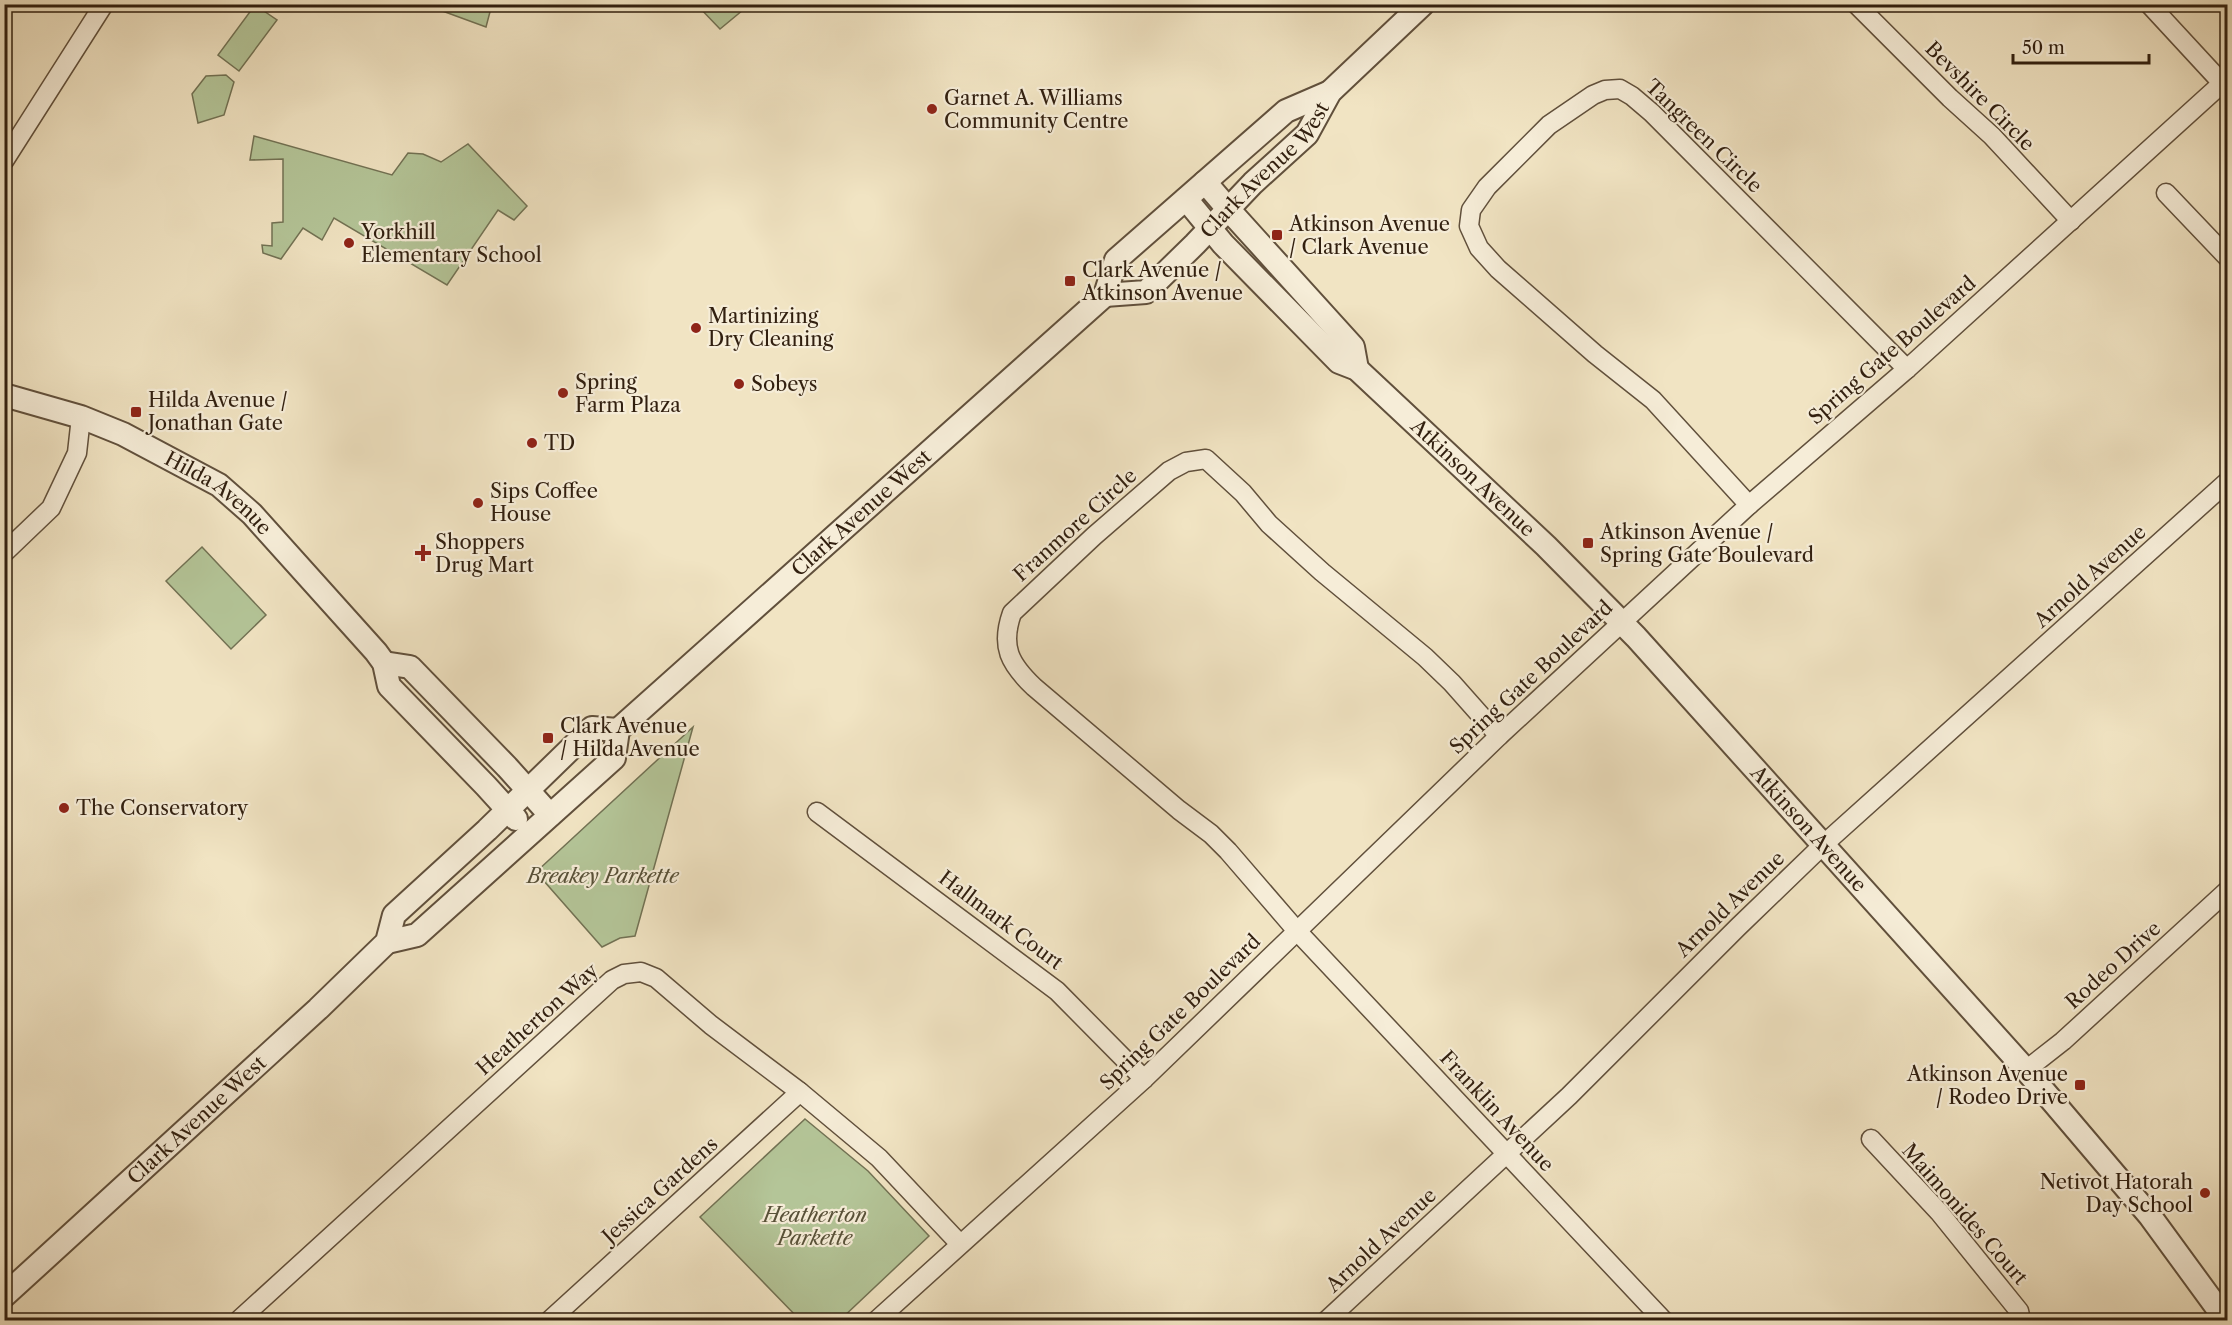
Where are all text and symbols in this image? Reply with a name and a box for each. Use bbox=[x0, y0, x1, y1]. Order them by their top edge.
scale bar bbox=[2013, 27, 2150, 65]
street label: Bevshire Circle bbox=[1920, 36, 2040, 156]
text: 50 m bbox=[2022, 37, 2065, 59]
street label: Tangreen Circle bbox=[1641, 74, 1767, 198]
place label: Garnet A. Williams Community Centre bbox=[944, 86, 1128, 133]
street label: Clark Avenue West bbox=[1195, 98, 1334, 243]
marker: Garnet A. Williams Community Centre bbox=[925, 102, 939, 116]
place label: Atkinson Avenue / Clark Avenue bbox=[1288, 212, 1450, 259]
place label: Yorkhill Elementary School bbox=[360, 220, 542, 267]
marker: Atkinson Avenue / Clark Avenue bbox=[1270, 228, 1284, 242]
marker: Yorkhill Elementary School bbox=[342, 236, 356, 250]
place label: Clark Avenue / Atkinson Avenue bbox=[1081, 258, 1243, 305]
street label: Spring Gate Boulevard bbox=[1803, 271, 1981, 429]
marker: Clark Avenue / Atkinson Avenue bbox=[1063, 274, 1077, 288]
place label: Martinizing Dry Cleaning bbox=[708, 304, 834, 351]
marker: Martinizing Dry Cleaning bbox=[689, 321, 703, 335]
place label: Spring Farm Plaza bbox=[575, 370, 681, 417]
place label: Sobeys bbox=[751, 372, 818, 396]
marker: Sobeys bbox=[732, 377, 746, 391]
marker: Spring Farm Plaza bbox=[556, 386, 570, 400]
place label: Hilda Avenue / Jonathan Gate bbox=[145, 388, 288, 435]
marker: Hilda Avenue / Jonathan Gate bbox=[129, 405, 143, 419]
street label: Atkinson Avenue bbox=[1405, 413, 1540, 541]
place label: TD bbox=[544, 431, 575, 455]
marker: TD bbox=[525, 436, 539, 450]
street label: Clark Avenue West bbox=[787, 444, 936, 581]
street label: Hilda Avenue bbox=[161, 446, 277, 540]
street label: Franmore Circle bbox=[1009, 463, 1141, 587]
place label: Sips Coffee House bbox=[490, 479, 598, 526]
marker: Sips Coffee House bbox=[471, 496, 485, 510]
place label: Atkinson Avenue / Spring Gate Boulevard bbox=[1599, 520, 1814, 567]
street label: Arnold Avenue bbox=[2029, 520, 2151, 633]
place label: Shoppers Drug Mart bbox=[435, 530, 534, 577]
marker: Atkinson Avenue / Spring Gate Boulevard bbox=[1581, 536, 1595, 550]
marker: Shoppers Drug Mart bbox=[416, 546, 430, 560]
street label: Spring Gate Boulevard bbox=[1445, 595, 1617, 759]
place label: Clark Avenue / Hilda Avenue bbox=[560, 714, 700, 761]
marker: Clark Avenue / Hilda Avenue bbox=[541, 731, 555, 745]
street label: Atkinson Avenue bbox=[1745, 760, 1871, 897]
place label: The Conservatory bbox=[76, 796, 249, 820]
marker: The Conservatory bbox=[57, 801, 71, 815]
street label: Arnold Avenue bbox=[1670, 846, 1789, 963]
park label: Breakey Parkette bbox=[525, 864, 680, 888]
street label: Hallmark Court bbox=[934, 866, 1068, 974]
street label: Rodeo Drive bbox=[2061, 916, 2165, 1014]
street label: Spring Gate Boulevard bbox=[1095, 929, 1265, 1095]
street label: Heatherton Way bbox=[471, 958, 603, 1080]
street label: Franklin Avenue bbox=[1435, 1046, 1559, 1176]
street label: Clark Avenue West bbox=[123, 1051, 271, 1189]
place label: Atkinson Avenue / Rodeo Drive bbox=[1906, 1062, 2068, 1109]
marker: Atkinson Avenue / Rodeo Drive bbox=[2073, 1078, 2087, 1092]
street label: Jessica Gardens bbox=[595, 1132, 723, 1250]
street label: Maimonides Court bbox=[1897, 1139, 2033, 1289]
place label: Netivot Hatorah Day School bbox=[2040, 1170, 2193, 1217]
street label: Arnold Avenue bbox=[1320, 1183, 1441, 1298]
marker: Netivot Hatorah Day School bbox=[2198, 1186, 2212, 1200]
park label: Heatherton Parkette bbox=[761, 1203, 867, 1250]

